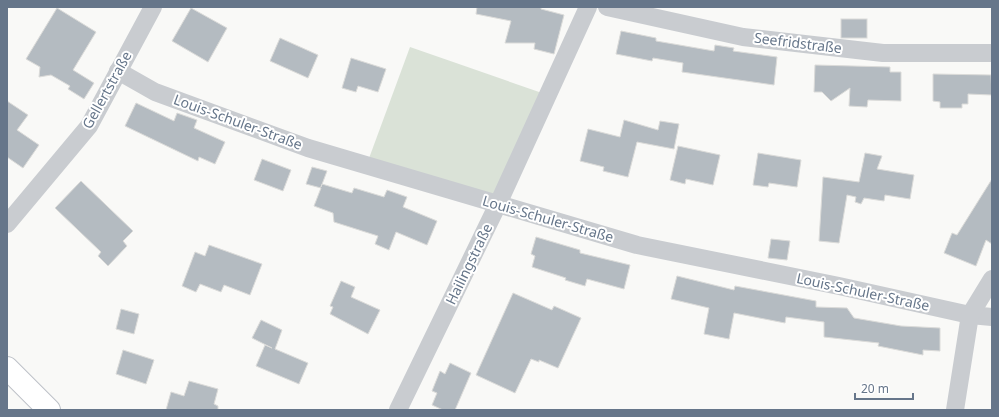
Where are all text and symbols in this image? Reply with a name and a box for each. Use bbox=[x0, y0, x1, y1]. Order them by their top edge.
street label: Seefridstraße bbox=[753, 28, 843, 57]
street label: Gellertstraße bbox=[77, 48, 136, 132]
street label: Louis-Schuler-Straße bbox=[171, 89, 305, 154]
street label: Louis-Schuler-Straße bbox=[480, 191, 616, 246]
street label: Hailingstraße bbox=[441, 220, 496, 308]
street label: Louis-Schuler-Straße bbox=[795, 268, 932, 315]
scale bar bbox=[855, 375, 913, 401]
text: 20 m bbox=[861, 380, 889, 397]

